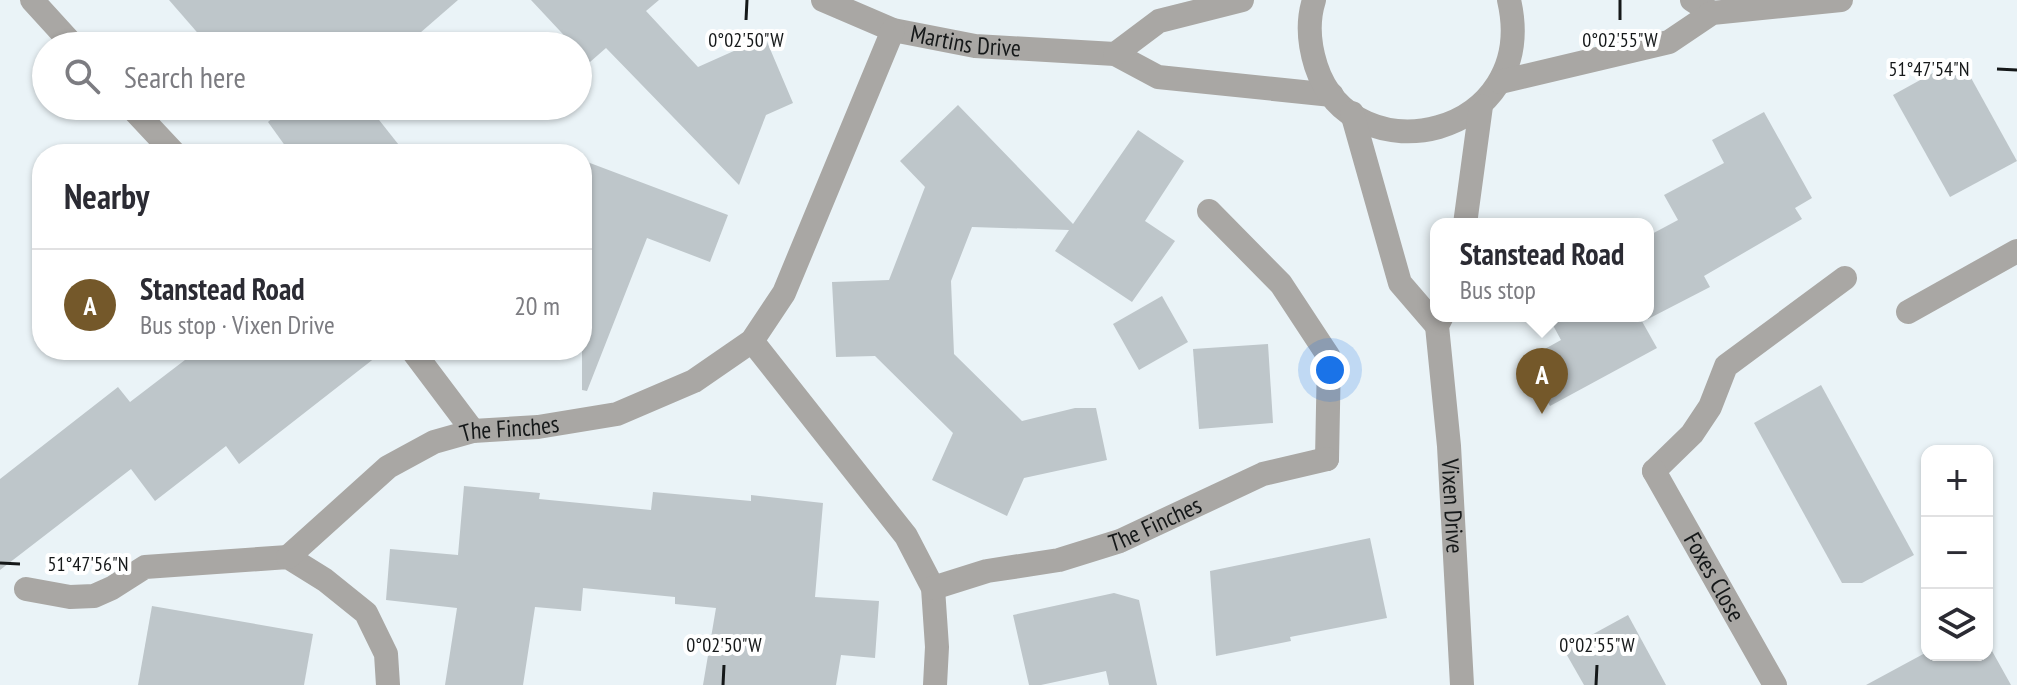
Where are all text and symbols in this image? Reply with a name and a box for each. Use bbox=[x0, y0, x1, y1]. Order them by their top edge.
street label: Martins Drive bbox=[908, 18, 1022, 64]
text: 0°02'50"W bbox=[708, 27, 784, 53]
text: 0°02'55"W bbox=[1582, 27, 1658, 53]
search box bbox=[32, 32, 592, 120]
icon: search bbox=[60, 54, 104, 98]
text: 51°47'54"N bbox=[1889, 56, 1969, 82]
text: Search here bbox=[124, 57, 246, 96]
text: Nearby bbox=[64, 174, 149, 218]
popup bbox=[1430, 218, 1654, 322]
text: Stanstead Road bbox=[1460, 234, 1624, 273]
text: Stanstead Road bbox=[140, 269, 305, 308]
text: Bus stop bbox=[1460, 273, 1536, 306]
text: A bbox=[83, 289, 97, 322]
text: 20 m bbox=[514, 289, 560, 322]
text: Bus stop · Vixen Drive bbox=[140, 308, 335, 341]
pin: A bbox=[1516, 348, 1568, 414]
your location bbox=[1310, 350, 1350, 390]
street label: The Finches bbox=[456, 408, 561, 449]
map controls bbox=[1921, 445, 1993, 661]
button: + bbox=[1921, 445, 1993, 517]
street label: Vixen Drive bbox=[1435, 457, 1471, 554]
street label: The Finches bbox=[1105, 489, 1206, 559]
button: − bbox=[1921, 517, 1993, 589]
street label: Foxes Close bbox=[1677, 527, 1752, 627]
text: 51°47'56"N bbox=[48, 551, 128, 577]
button: layers bbox=[1921, 589, 1993, 661]
text: 0°02'50"W bbox=[686, 632, 762, 658]
text: 0°02'55"W bbox=[1559, 632, 1635, 658]

